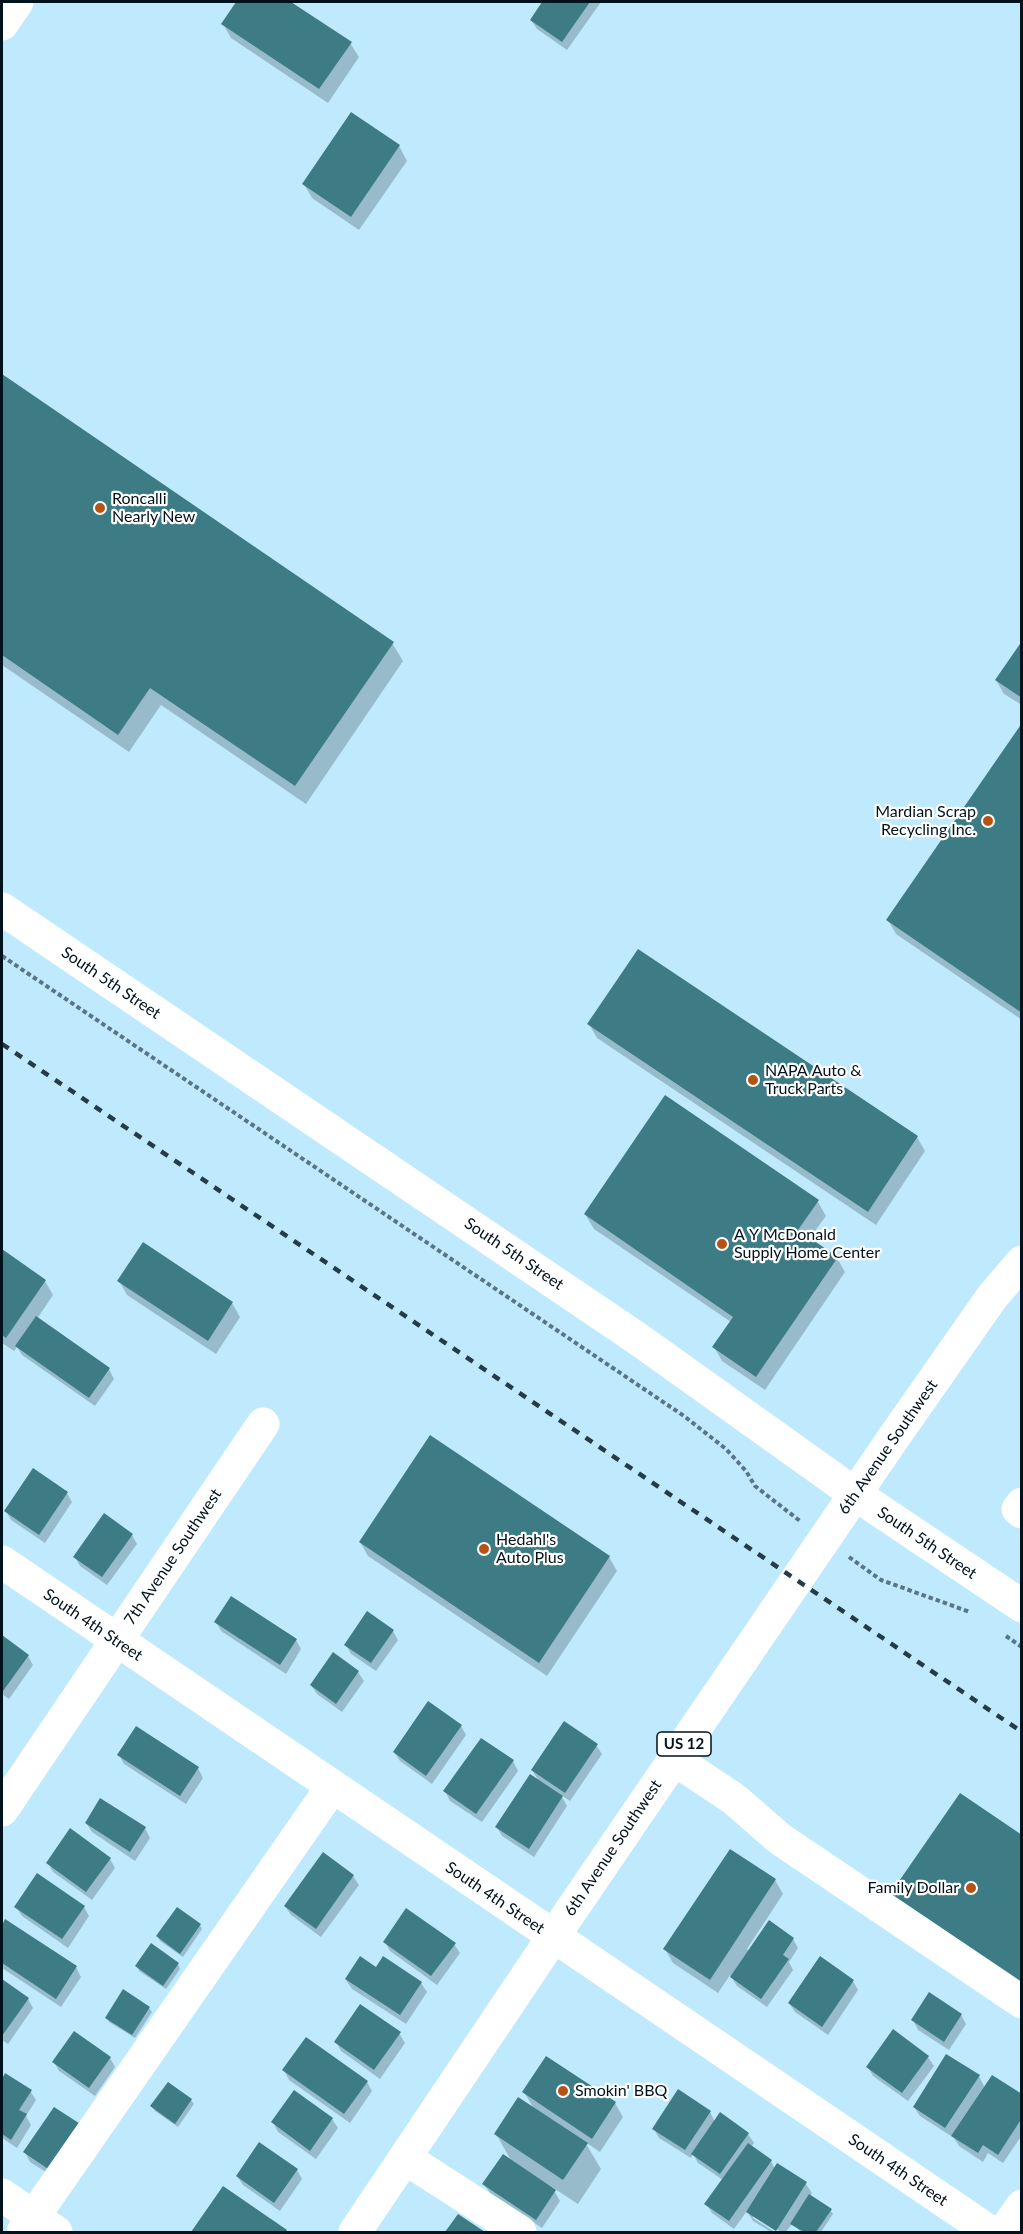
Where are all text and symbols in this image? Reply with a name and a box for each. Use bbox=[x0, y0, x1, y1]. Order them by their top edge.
place label: Roncalli Nearly New bbox=[112, 489, 195, 527]
marker: Roncalli Nearly New bbox=[93, 501, 107, 515]
place label: Mardian Scrap Recycling Inc. bbox=[875, 802, 976, 840]
marker: Mardian Scrap Recycling Inc. bbox=[981, 814, 995, 828]
street label: South 5th Street bbox=[58, 943, 164, 1023]
place label: NAPA Auto & Truck Parts bbox=[765, 1061, 862, 1099]
marker: NAPA Auto & Truck Parts bbox=[746, 1073, 760, 1087]
street label: South 5th Street bbox=[461, 1214, 567, 1294]
place label: A Y McDonald Supply Home Center bbox=[734, 1225, 880, 1263]
marker: A Y McDonald Supply Home Center bbox=[715, 1237, 729, 1251]
street label: 6th Avenue Southwest bbox=[834, 1376, 942, 1518]
street label: 7th Avenue Southwest bbox=[120, 1485, 226, 1629]
street label: South 5th Street bbox=[874, 1503, 980, 1583]
place label: Hedahl's Auto Plus bbox=[496, 1530, 564, 1568]
marker: Hedahl's Auto Plus bbox=[477, 1542, 491, 1556]
street label: South 4th Street bbox=[40, 1585, 146, 1665]
road number: US 12 bbox=[657, 1732, 711, 1756]
street label: 6th Avenue Southwest bbox=[560, 1776, 666, 1920]
street label: South 4th Street bbox=[442, 1858, 548, 1938]
place label: Family Dollar bbox=[868, 1878, 959, 1898]
marker: Family Dollar bbox=[964, 1881, 978, 1895]
place label: Smokin' BBQ bbox=[575, 2081, 667, 2101]
marker: Smokin' BBQ bbox=[556, 2084, 570, 2098]
street label: South 4th Street bbox=[845, 2130, 951, 2210]

